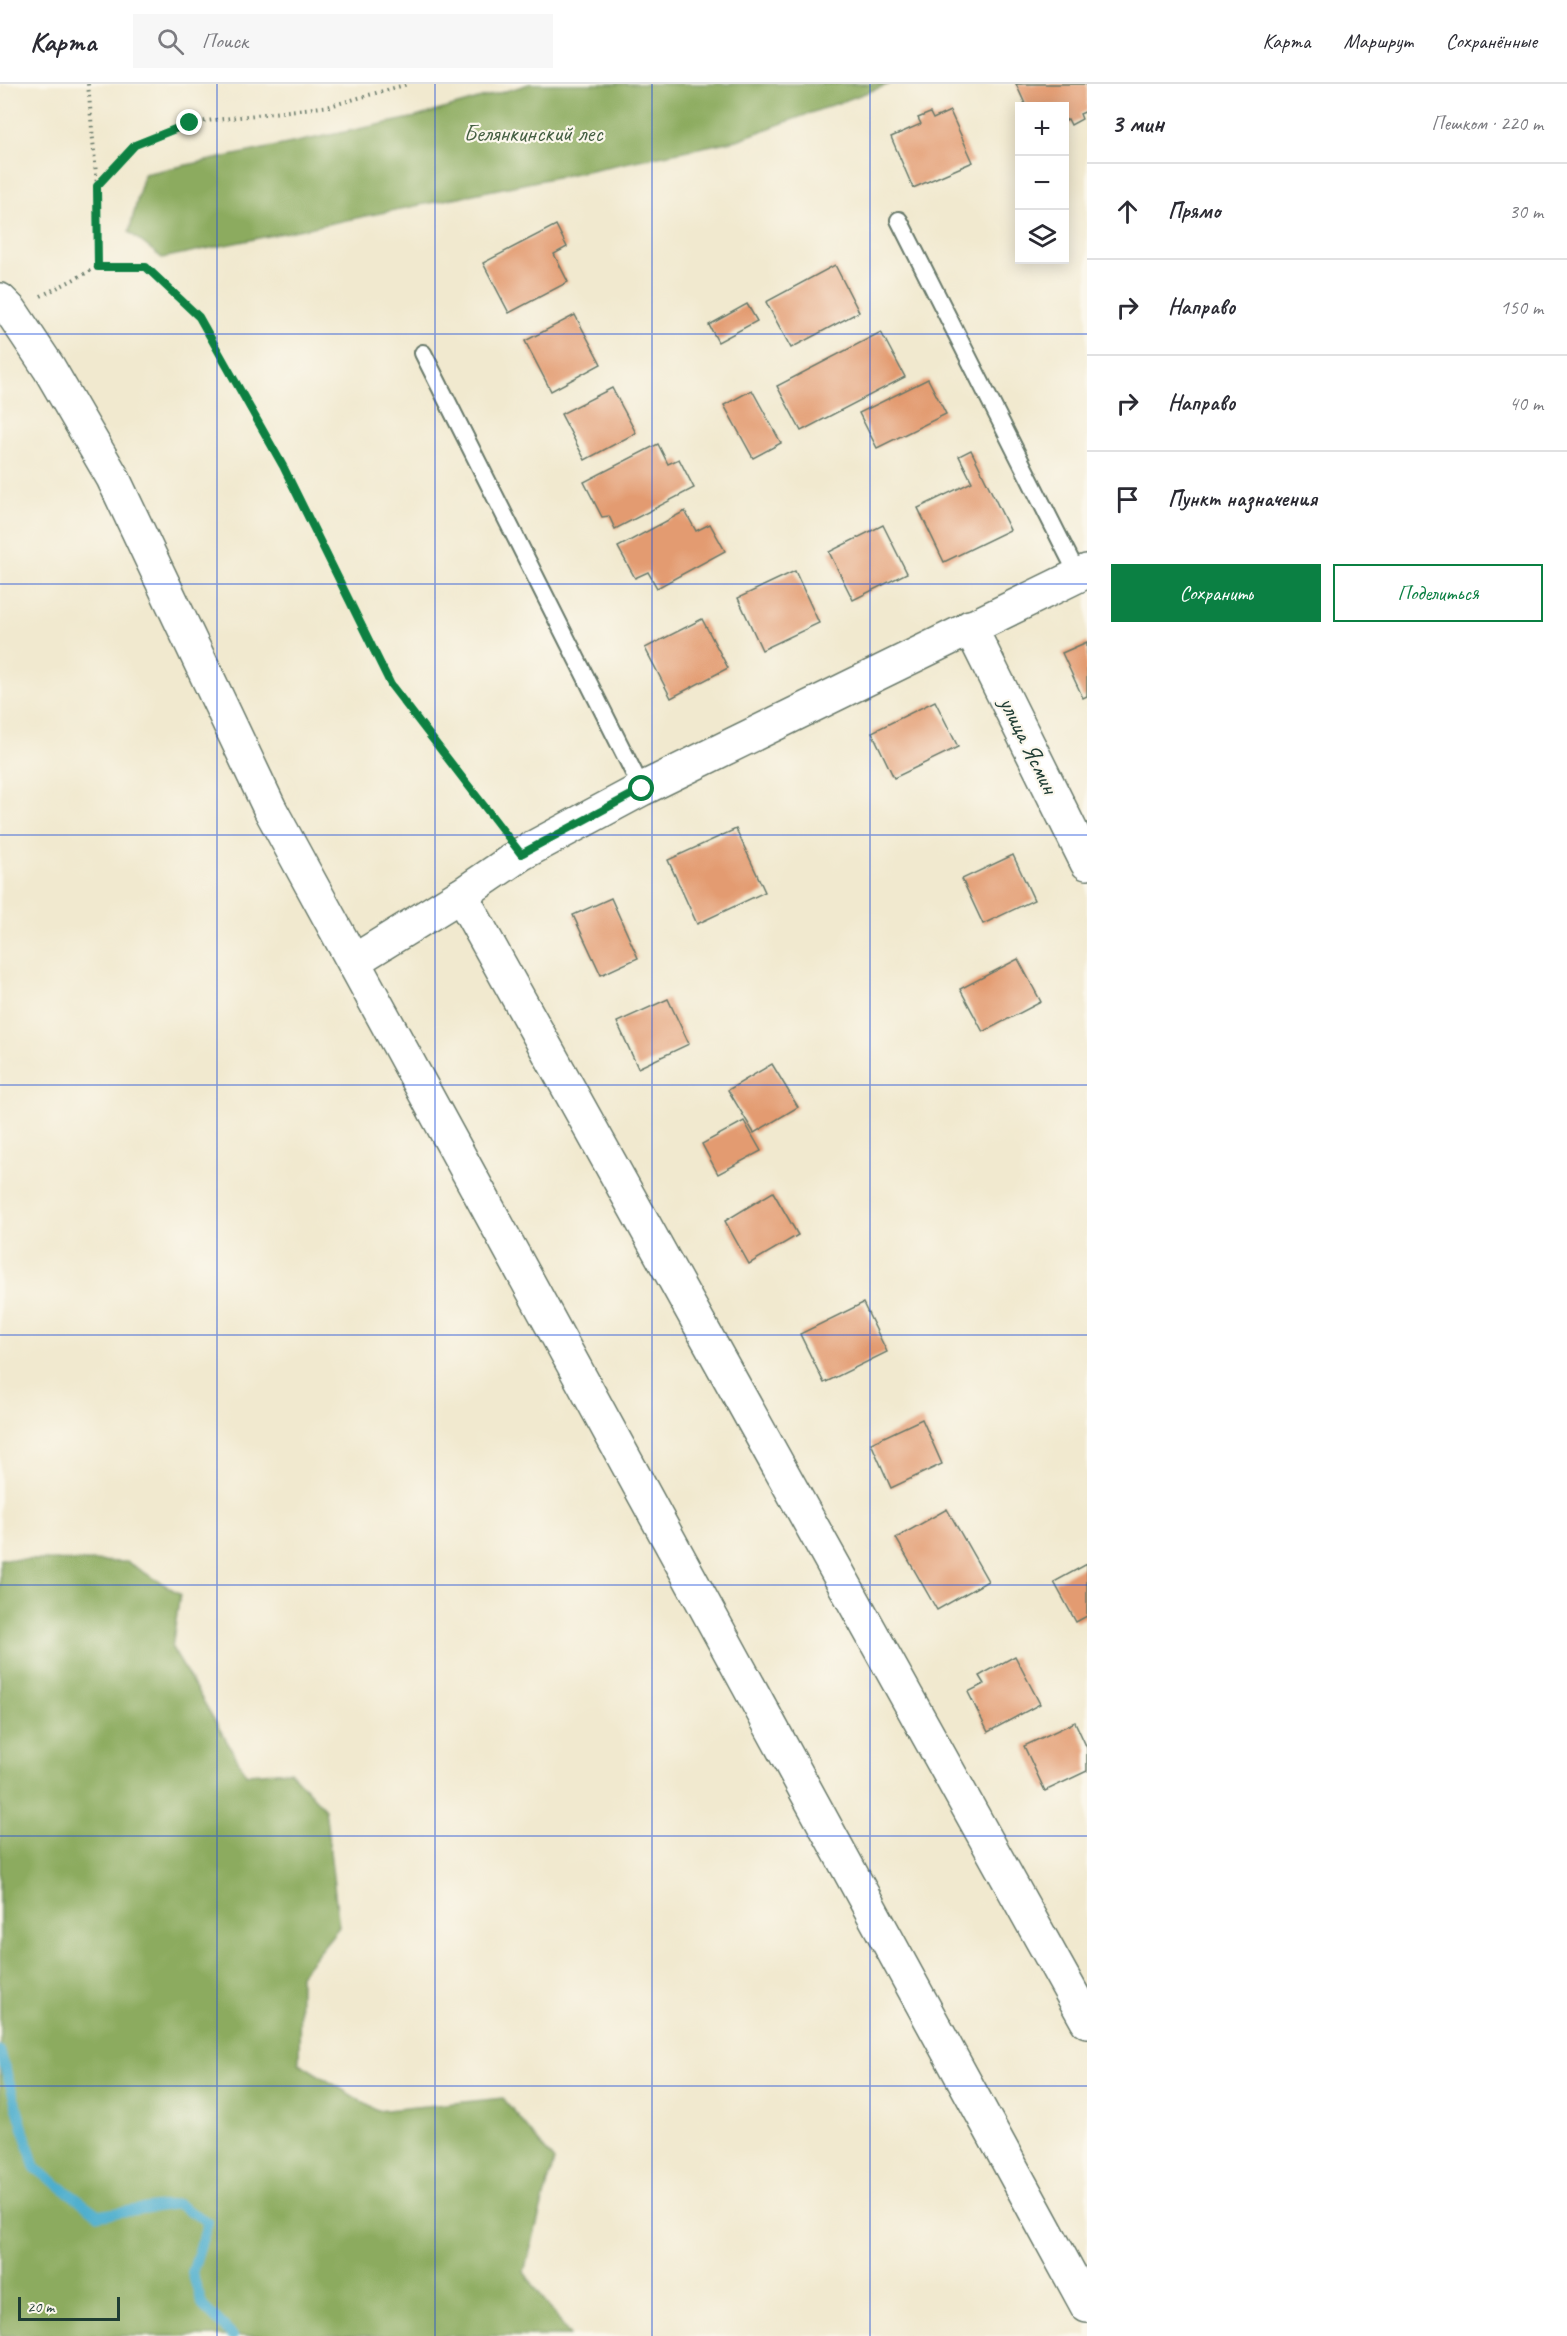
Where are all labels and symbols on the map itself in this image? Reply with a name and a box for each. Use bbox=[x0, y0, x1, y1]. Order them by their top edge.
route end bbox=[176, 109, 202, 135]
park label: Белянкинский лес bbox=[463, 118, 604, 148]
street label: улица Ясмин bbox=[992, 690, 1066, 800]
route start bbox=[628, 775, 654, 801]
scale bar bbox=[18, 2294, 120, 2322]

